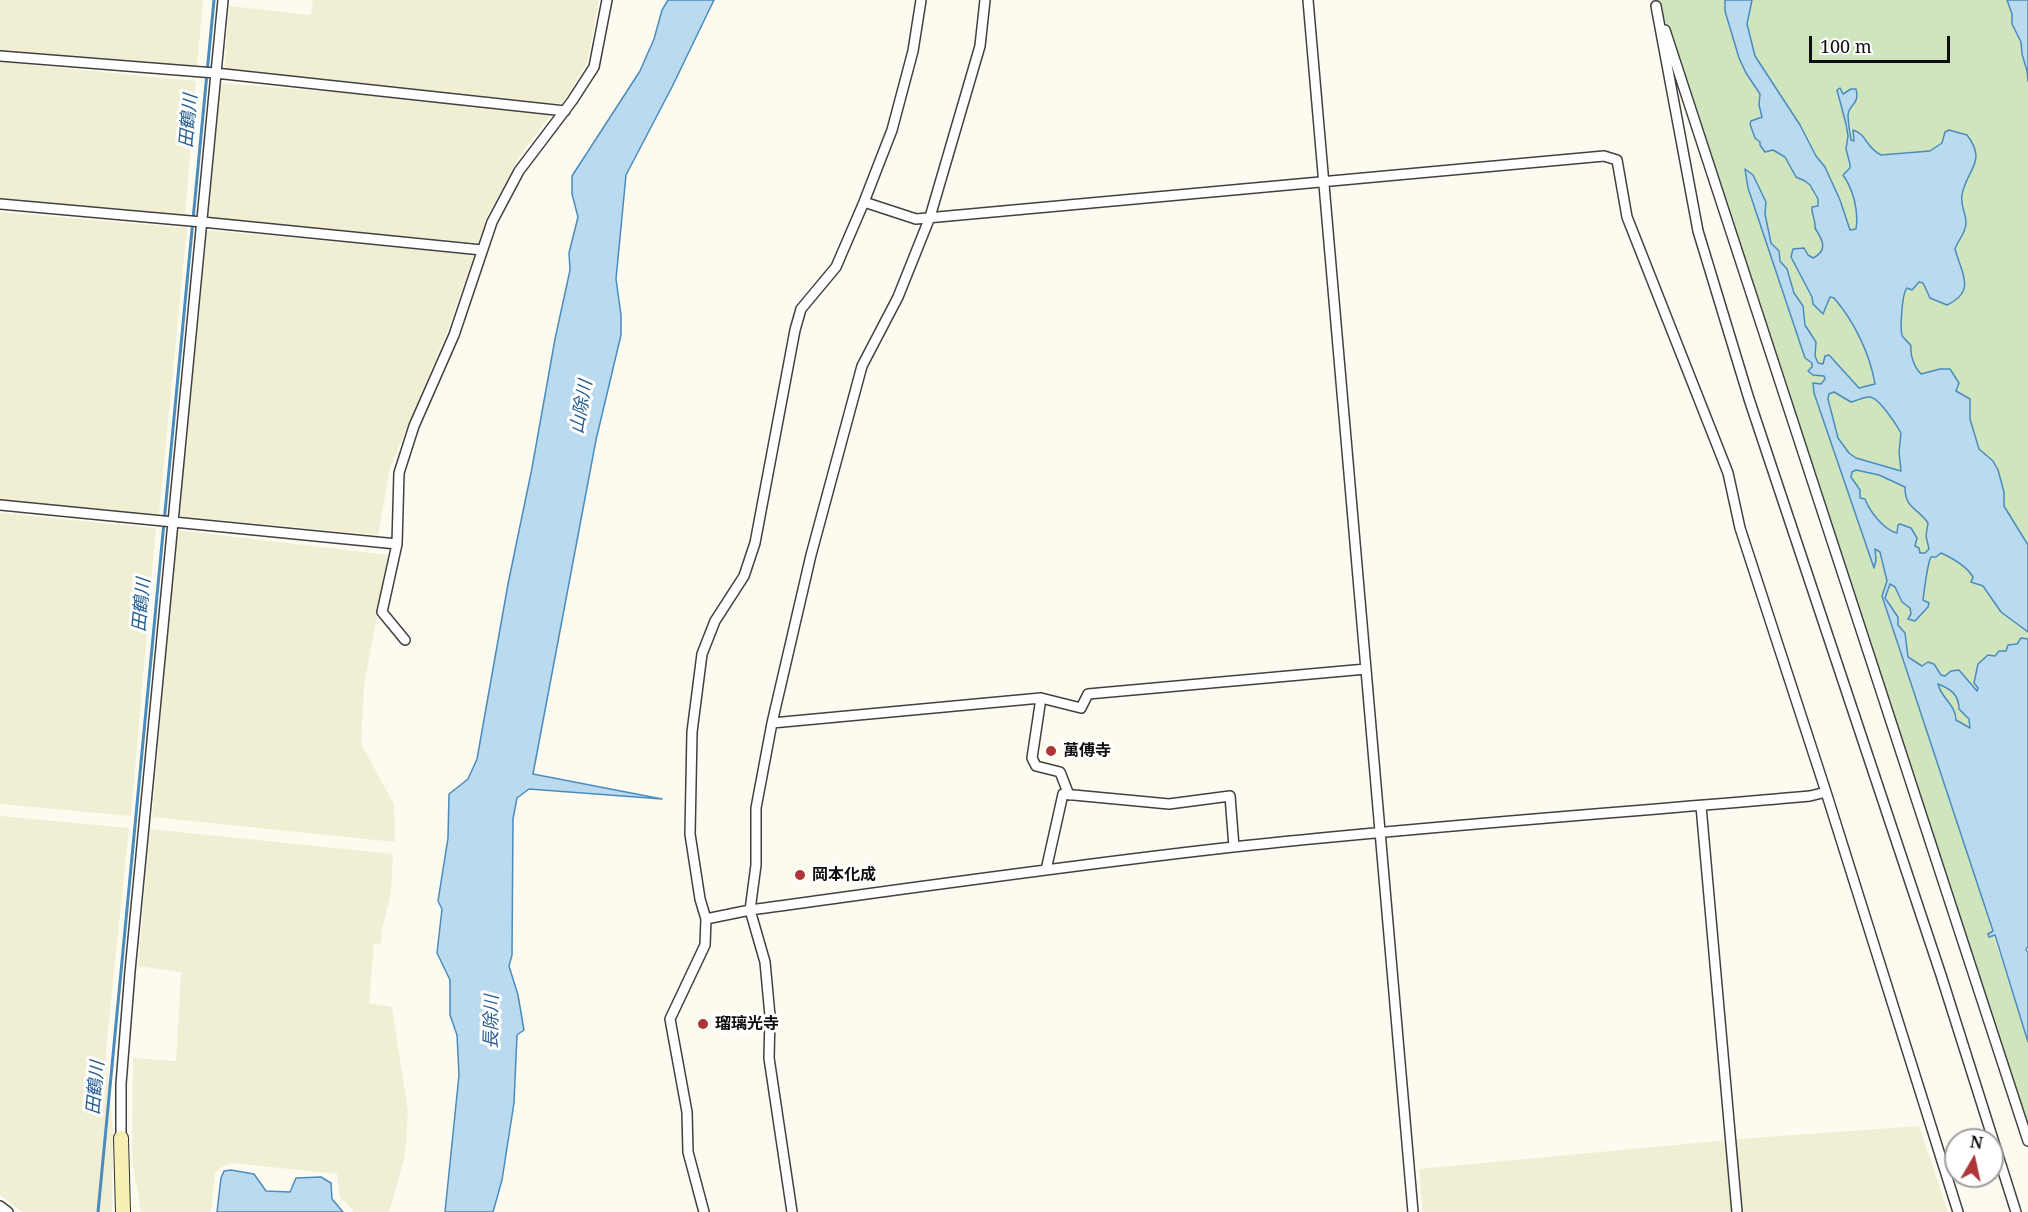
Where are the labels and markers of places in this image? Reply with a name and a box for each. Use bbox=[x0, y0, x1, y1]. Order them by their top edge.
place label: 萬傅寺 bbox=[1063, 741, 1111, 761]
marker: 萬傅寺 bbox=[1044, 744, 1058, 758]
place label: 岡本化成 bbox=[812, 865, 876, 885]
marker: 岡本化成 bbox=[793, 868, 807, 882]
place label: 瑠璃光寺 bbox=[715, 1014, 779, 1034]
marker: 瑠璃光寺 bbox=[696, 1017, 710, 1031]

